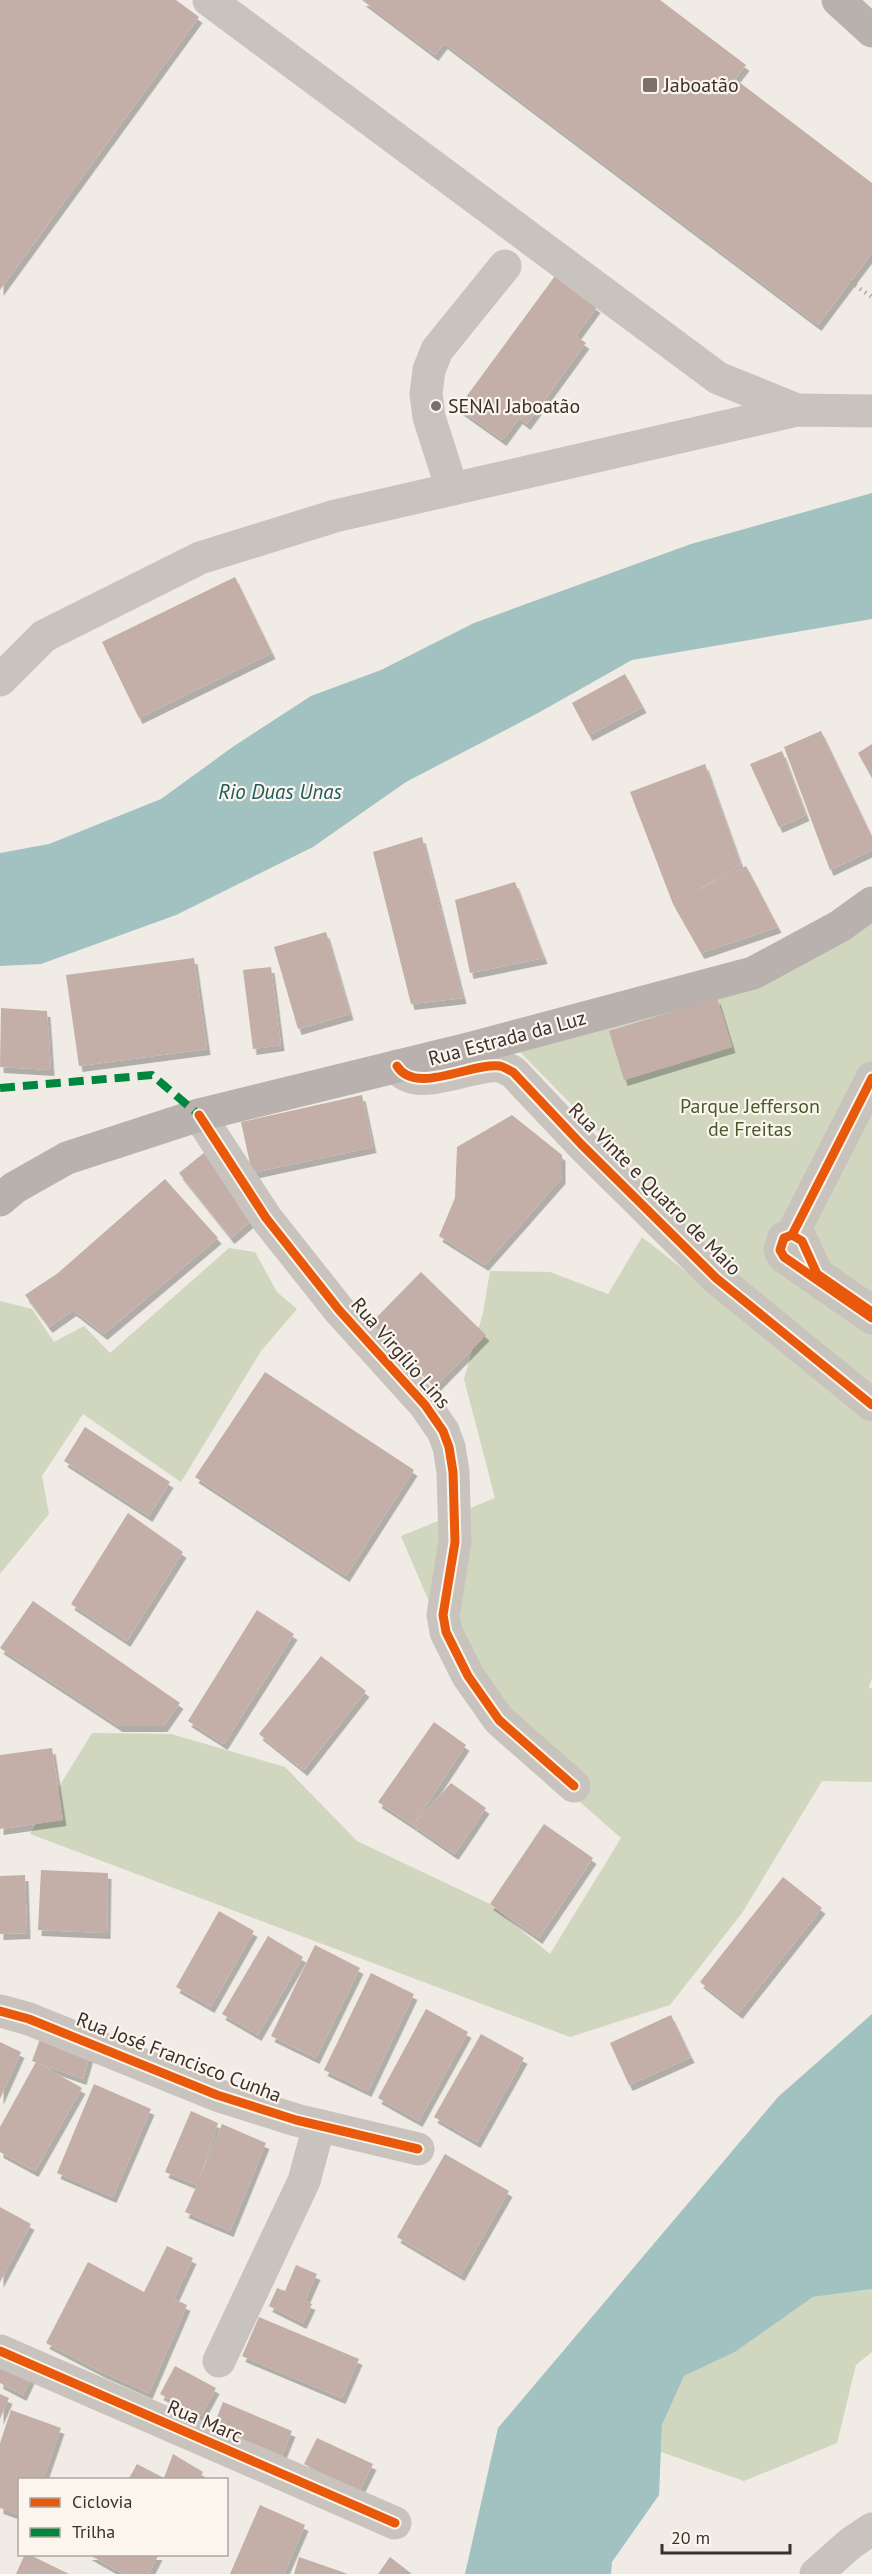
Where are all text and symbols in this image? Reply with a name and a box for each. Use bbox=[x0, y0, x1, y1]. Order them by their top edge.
place label: Jaboatão bbox=[663, 72, 739, 98]
marker: Jaboatão bbox=[641, 76, 659, 94]
place label: SENAI Jaboatão bbox=[448, 393, 580, 419]
marker: SENAI Jaboatão bbox=[429, 399, 443, 413]
water label: Rio Duas Unas bbox=[218, 778, 342, 805]
street label: Rua Estrada da Luz bbox=[425, 1004, 589, 1072]
park label: Parque Jefferson de Freitas bbox=[680, 1093, 820, 1142]
street label: Rua Vinte e Quatro de Maio bbox=[563, 1097, 747, 1281]
street label: Rua Virgílio Lins bbox=[346, 1292, 456, 1414]
street label: Rua José Francisco Cunha bbox=[73, 2006, 285, 2108]
street label: Rua Marc bbox=[163, 2394, 247, 2448]
legend bbox=[18, 2478, 228, 2556]
text: Ciclovia bbox=[72, 2490, 132, 2513]
scale bar bbox=[662, 2517, 790, 2555]
text: Trilha bbox=[72, 2520, 115, 2543]
text: 20 m bbox=[671, 2526, 710, 2549]

